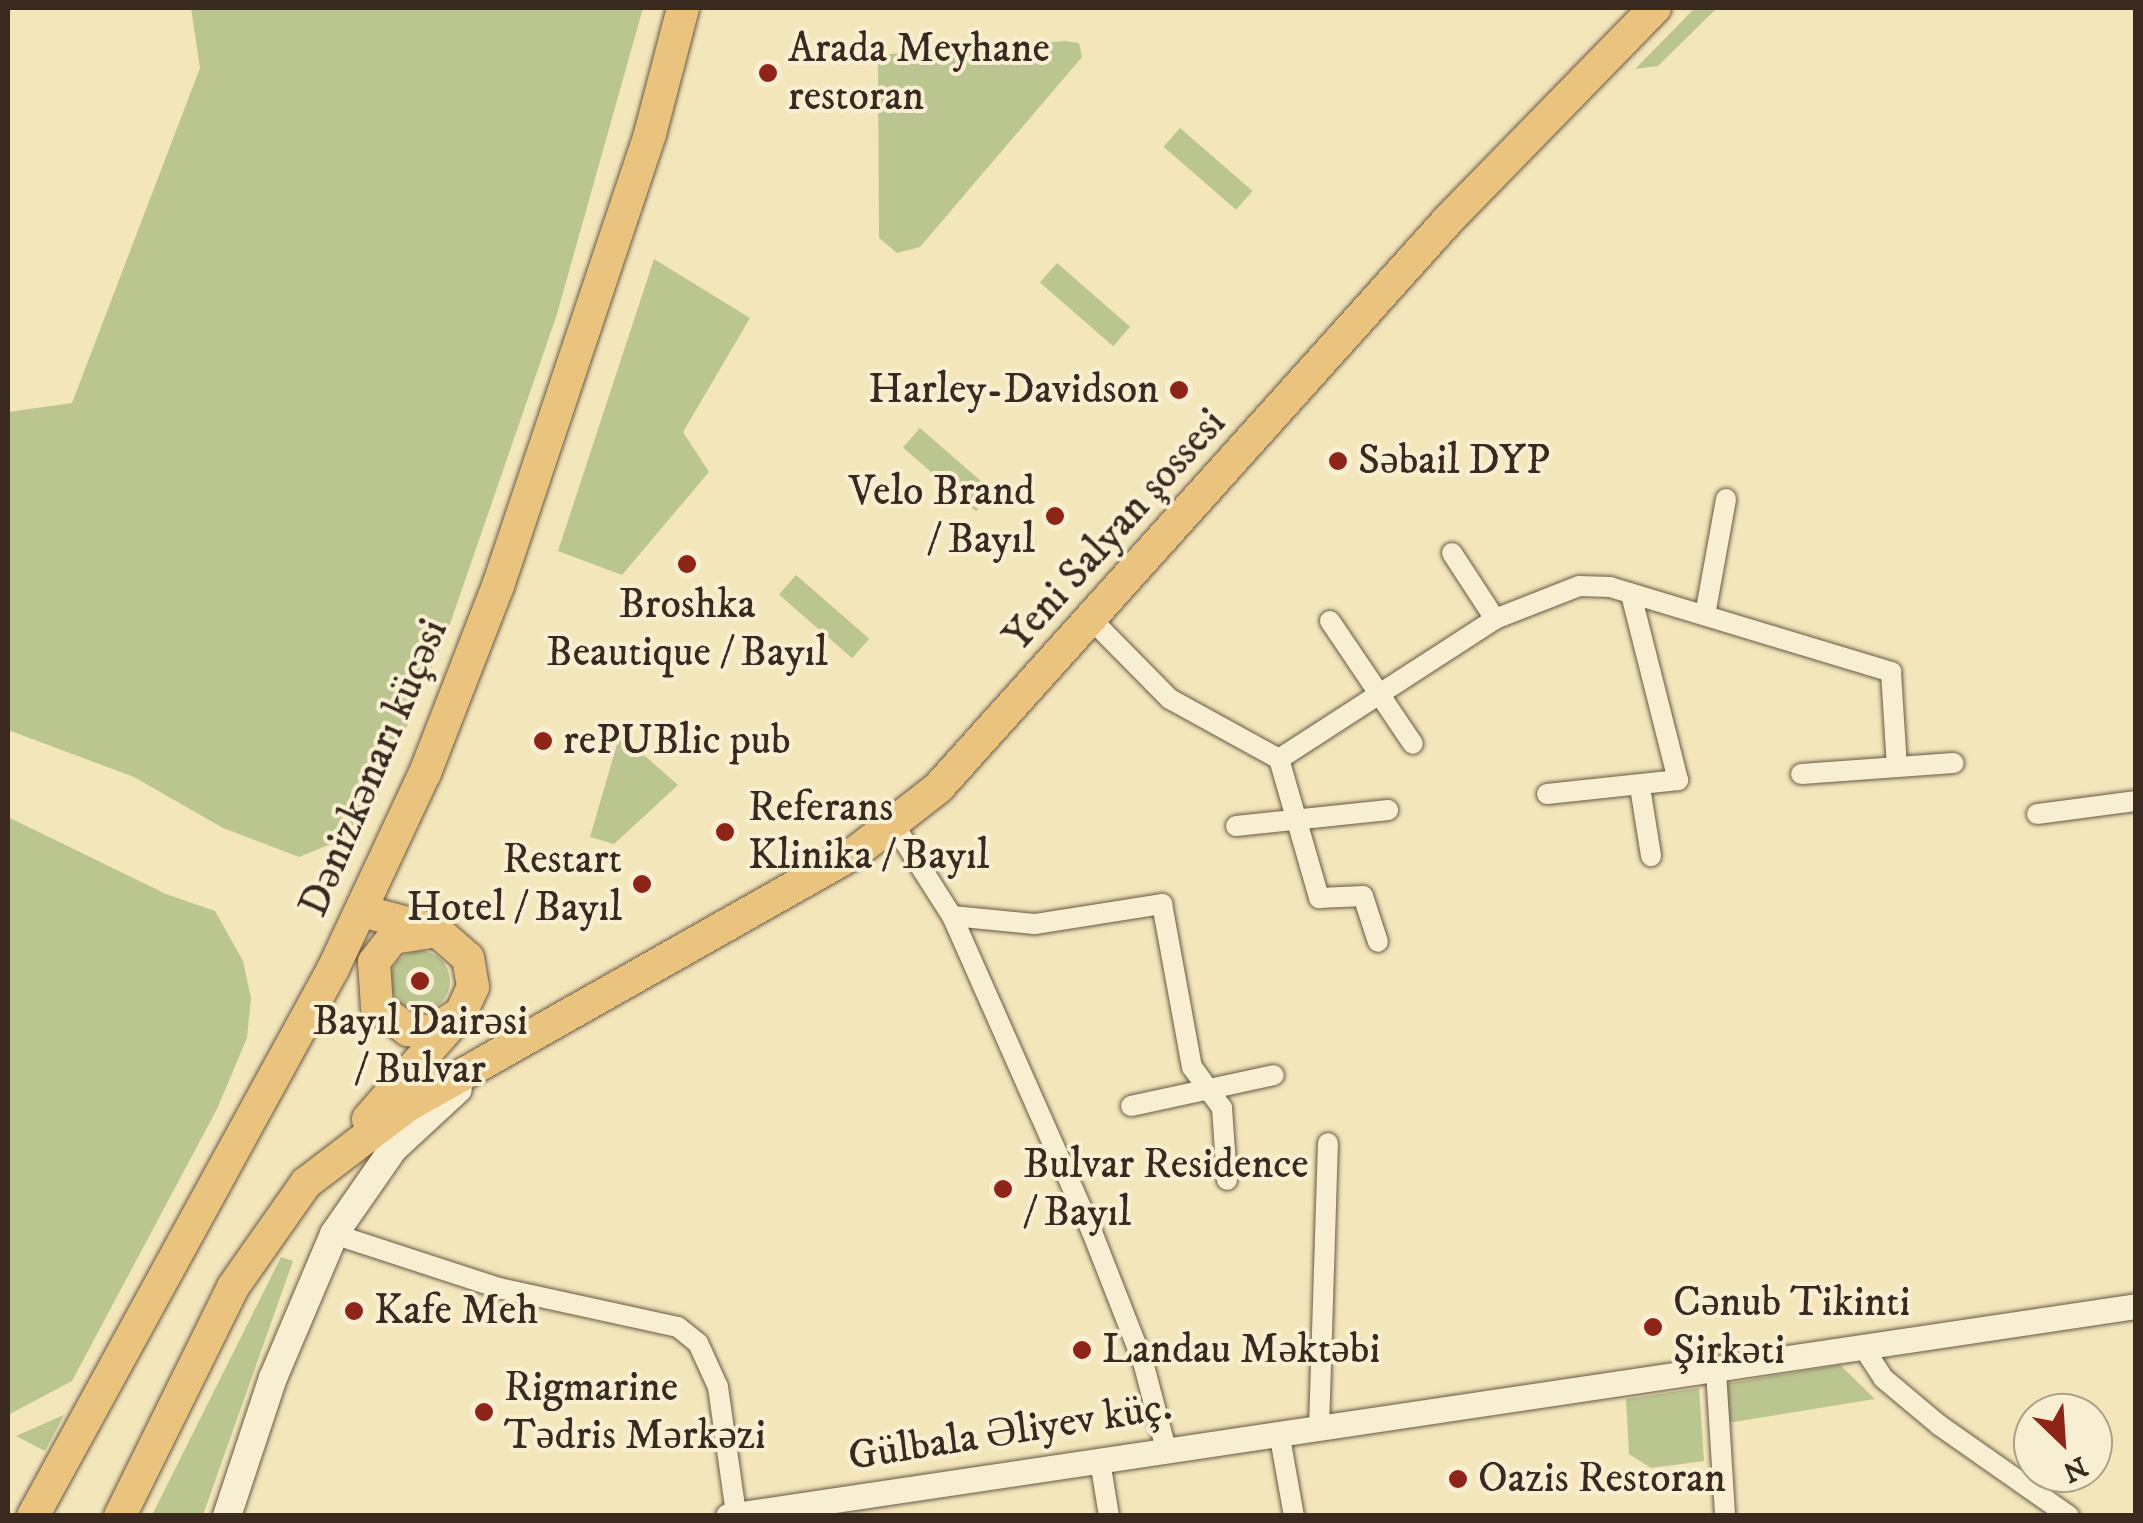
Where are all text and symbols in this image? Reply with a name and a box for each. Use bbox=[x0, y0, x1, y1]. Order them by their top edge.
place label: Arada Meyhane restoran bbox=[788, 24, 1050, 122]
marker: Arada Meyhane restoran bbox=[757, 62, 779, 84]
place label: Harley-Davidson bbox=[868, 365, 1159, 415]
marker: Harley-Davidson bbox=[1168, 379, 1190, 401]
street label: Yeni Salyan şossesi bbox=[993, 399, 1237, 661]
place label: Səbail DYP bbox=[1358, 436, 1550, 486]
marker: Səbail DYP bbox=[1327, 450, 1349, 472]
place label: Velo Brand / Bayıl bbox=[849, 467, 1035, 566]
marker: Velo Brand / Bayıl bbox=[1044, 505, 1066, 527]
marker: Broshka Beautique / Bayıl bbox=[676, 553, 698, 575]
place label: Broshka Beautique / Bayıl bbox=[546, 580, 828, 678]
street label: Dənizkənarı küçəsi bbox=[289, 612, 459, 924]
place label: rePUBlic pub bbox=[563, 716, 791, 766]
marker: rePUBlic pub bbox=[532, 730, 554, 752]
place label: Referans Klinika / Bayıl bbox=[748, 783, 989, 881]
marker: Referans Klinika / Bayıl bbox=[712, 819, 738, 845]
place label: Restart Hotel / Bayıl bbox=[407, 835, 622, 934]
marker: Restart Hotel / Bayıl bbox=[631, 873, 653, 895]
marker: Bayıl Dairəsi / Bulvar bbox=[409, 970, 431, 992]
place label: Bayıl Dairəsi / Bulvar bbox=[312, 997, 528, 1096]
place label: Bulvar Residence / Bayıl bbox=[1023, 1140, 1309, 1238]
marker: Bulvar Residence / Bayıl bbox=[992, 1178, 1014, 1200]
place label: Cənub Tikinti Şirkəti bbox=[1673, 1278, 1910, 1376]
place label: Kafe Meh bbox=[374, 1286, 538, 1336]
marker: Kafe Meh bbox=[343, 1300, 365, 1322]
marker: Cənub Tikinti Şirkəti bbox=[1642, 1316, 1664, 1338]
place label: Landau Məktəbi bbox=[1102, 1325, 1380, 1375]
marker: Landau Məktəbi bbox=[1071, 1339, 1093, 1361]
place label: Rigmarine Tədris Mərkəzi bbox=[504, 1363, 766, 1462]
street label: Gülbala Əliyev küç. bbox=[845, 1382, 1175, 1482]
north arrow bbox=[2013, 1393, 2113, 1493]
marker: Rigmarine Tədris Mərkəzi bbox=[473, 1401, 495, 1423]
text: N bbox=[2057, 1448, 2093, 1490]
place label: Oazis Restoran bbox=[1478, 1454, 1726, 1504]
marker: Oazis Restoran bbox=[1447, 1468, 1469, 1490]

